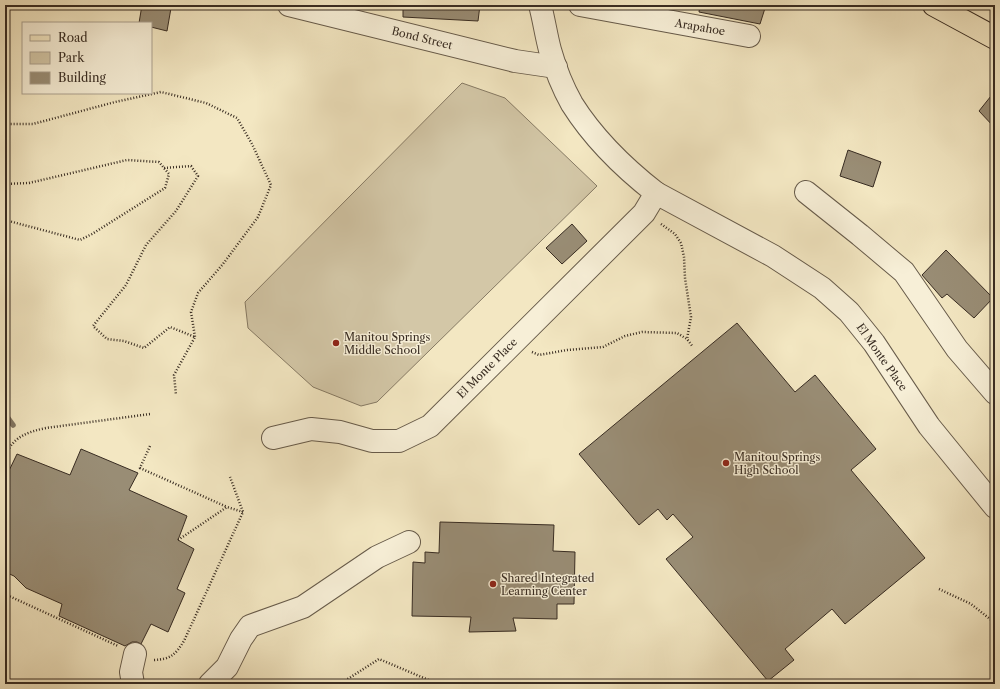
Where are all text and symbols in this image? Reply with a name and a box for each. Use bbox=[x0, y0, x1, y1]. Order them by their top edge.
street label: Arapahoe bbox=[673, 16, 726, 38]
legend bbox=[22, 22, 152, 94]
street label: Bond Street bbox=[390, 24, 454, 52]
text: Road bbox=[58, 30, 88, 45]
text: Park bbox=[58, 50, 85, 65]
text: Building bbox=[58, 70, 106, 85]
street label: El Monte Place bbox=[853, 320, 911, 394]
place label: Manitou Springs Middle School bbox=[344, 330, 430, 357]
street label: El Monte Place bbox=[454, 335, 520, 401]
marker: Manitou Springs Middle School bbox=[331, 338, 341, 348]
place label: Manitou Springs High School bbox=[734, 450, 820, 477]
marker: Manitou Springs High School bbox=[721, 458, 731, 468]
place label: Shared Integrated Learning Center bbox=[501, 571, 595, 598]
marker: Shared Integrated Learning Center bbox=[488, 579, 498, 589]

